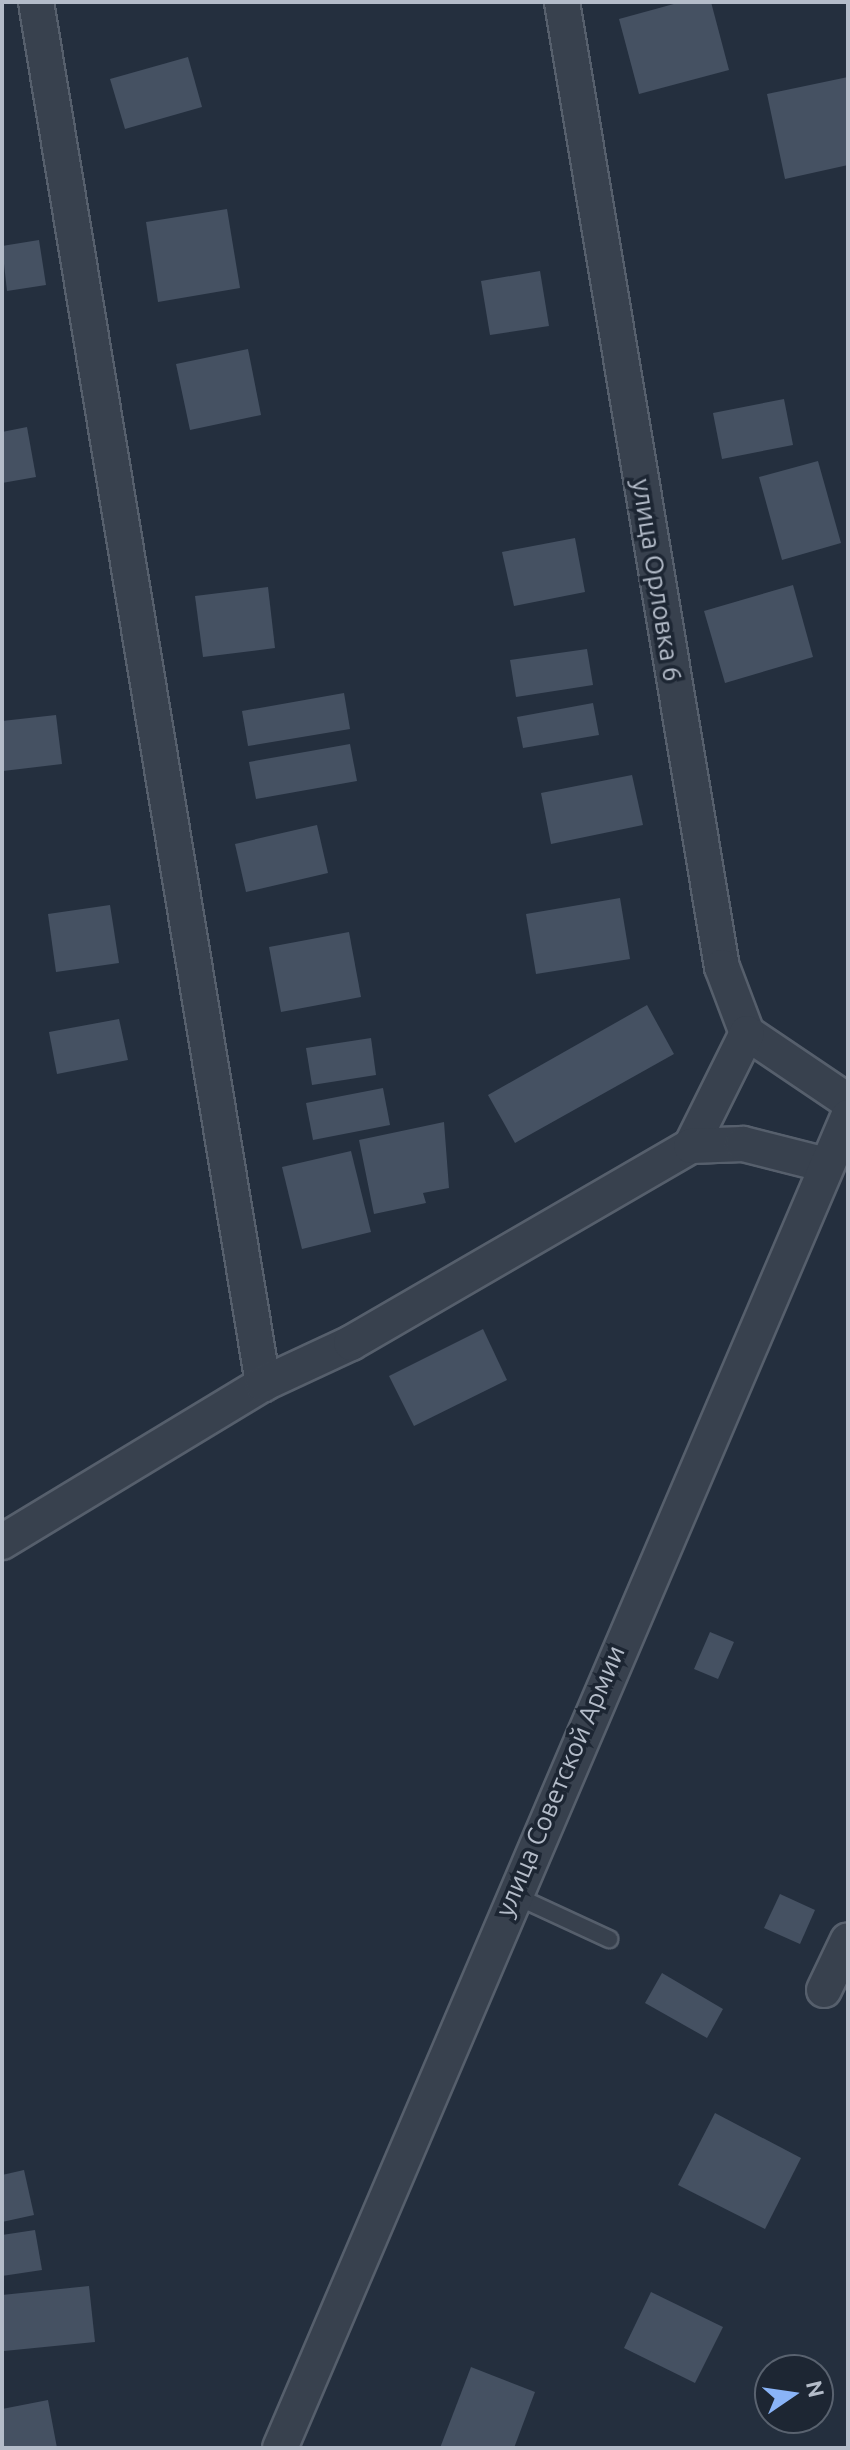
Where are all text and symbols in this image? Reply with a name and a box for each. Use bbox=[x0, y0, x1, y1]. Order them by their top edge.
street label: улица Орловка 6 bbox=[626, 477, 688, 683]
street label: улица Советской Армии bbox=[489, 1641, 631, 1921]
north arrow bbox=[754, 2354, 834, 2434]
text: N bbox=[802, 2378, 830, 2400]

